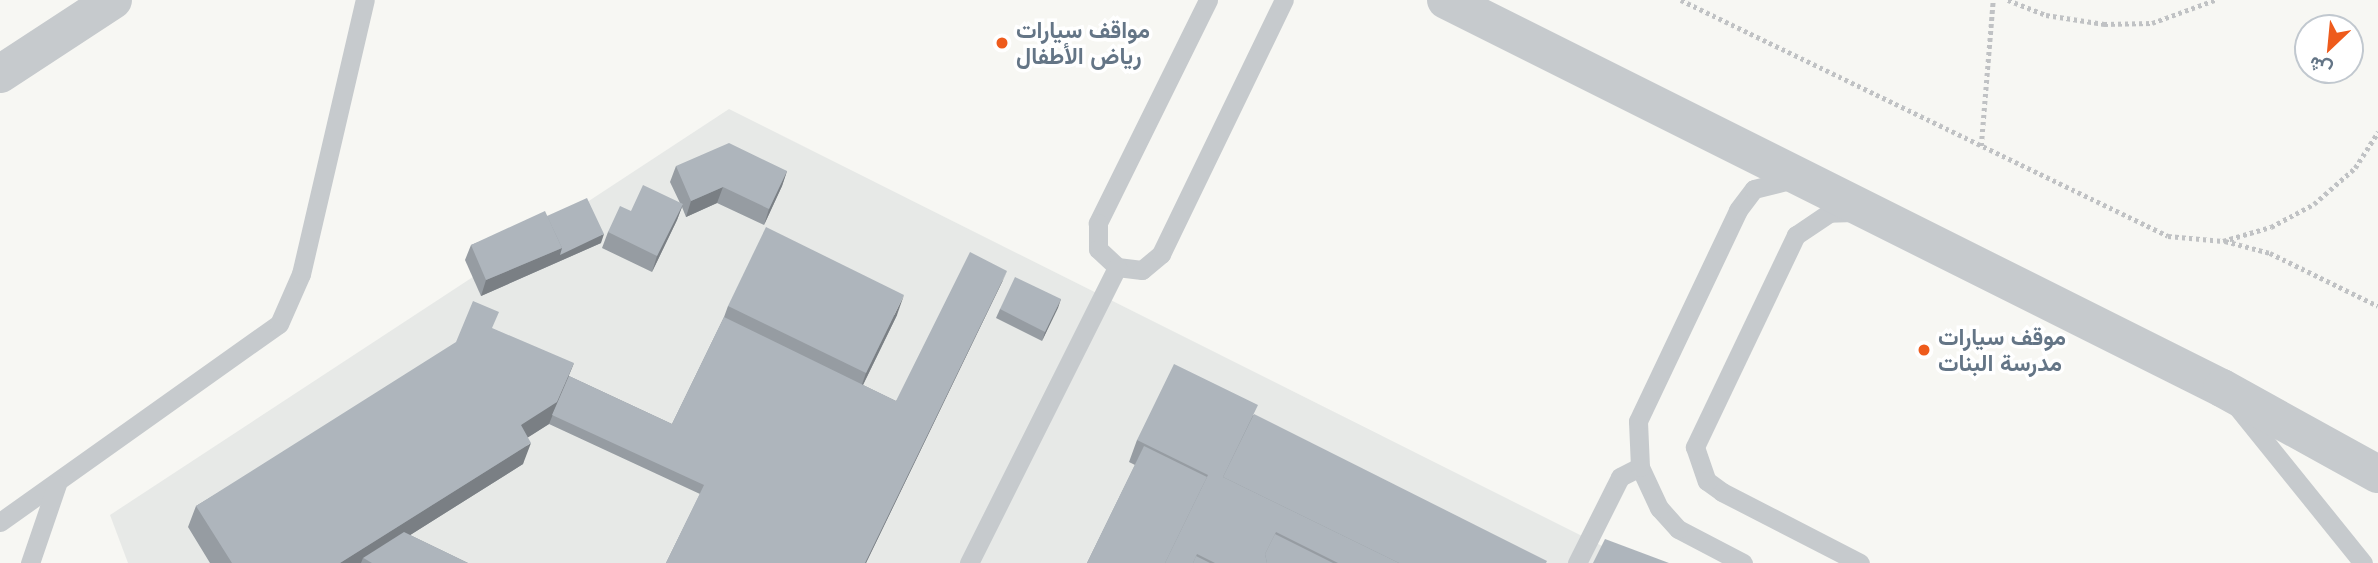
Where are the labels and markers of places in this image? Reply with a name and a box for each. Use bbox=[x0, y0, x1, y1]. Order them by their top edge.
place label: مواقف سيارات رياض الأطفال bbox=[1016, 16, 1150, 70]
marker: مواقف سيارات رياض الأطفال bbox=[994, 35, 1010, 51]
place label: موقف سيارات مدرسة البنات bbox=[1938, 323, 2066, 377]
marker: موقف سيارات مدرسة البنات bbox=[1916, 342, 1932, 358]

